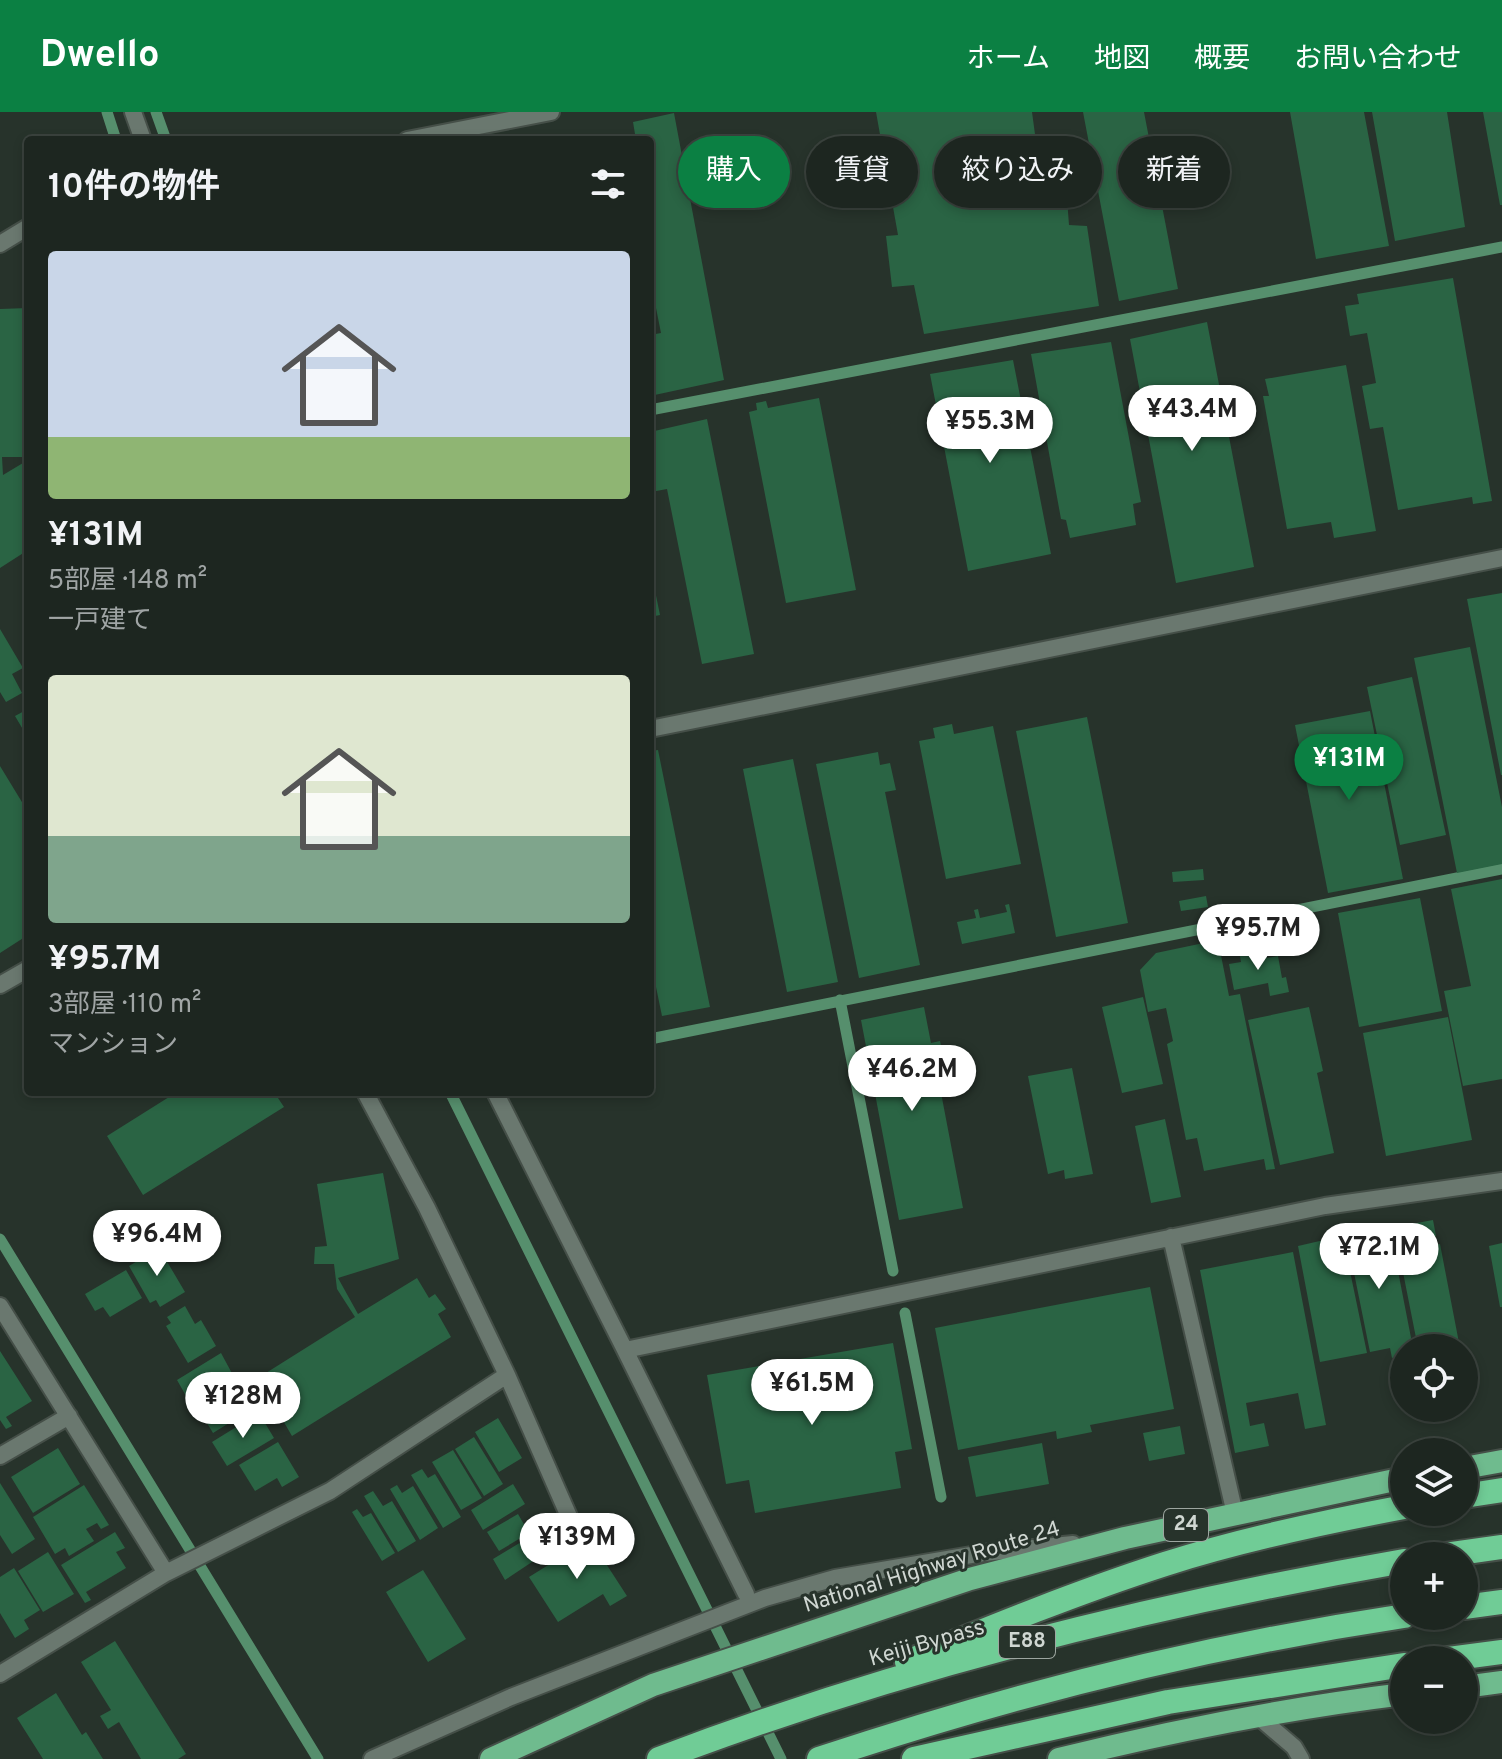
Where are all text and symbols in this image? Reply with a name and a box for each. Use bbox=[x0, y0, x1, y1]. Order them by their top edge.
text: Dwello bbox=[40, 32, 159, 81]
text: ホーム bbox=[967, 42, 1050, 78]
text: 地図 bbox=[1094, 42, 1150, 78]
text: 概要 bbox=[1194, 42, 1250, 78]
text: お問い合わせ bbox=[1294, 42, 1462, 78]
chip: 購入 bbox=[678, 136, 790, 208]
chip: 賃貸 bbox=[806, 136, 918, 208]
chip: 絞り込み bbox=[934, 136, 1102, 208]
chip: 新着 bbox=[1118, 136, 1230, 208]
icon: filters bbox=[586, 162, 630, 206]
text: 10件の物件 bbox=[48, 167, 220, 210]
icon: home bbox=[267, 303, 411, 447]
pin: ¥43.4M bbox=[1127, 385, 1257, 453]
text: ¥43.4M bbox=[1146, 394, 1238, 427]
pin: ¥55.3M bbox=[925, 397, 1055, 465]
text: ¥55.3M bbox=[945, 406, 1035, 439]
text: ¥131M bbox=[48, 515, 144, 558]
text: 5部屋 · 148 m² bbox=[48, 565, 207, 598]
text: 一戸建て bbox=[48, 605, 152, 638]
icon: home bbox=[267, 727, 411, 871]
pin: ¥131M bbox=[1293, 734, 1405, 802]
text: ¥131M bbox=[1312, 743, 1386, 776]
pin: ¥95.7M bbox=[1193, 904, 1323, 972]
text: ¥95.7M bbox=[1215, 913, 1301, 946]
text: ¥95.7M bbox=[48, 939, 161, 982]
text: 3部屋 · 110 m² bbox=[48, 989, 202, 1022]
text: マンション bbox=[48, 1029, 178, 1062]
pin: ¥46.2M bbox=[847, 1045, 977, 1113]
text: ¥46.2M bbox=[866, 1054, 958, 1087]
pin: ¥96.4M bbox=[92, 1210, 222, 1278]
text: ¥96.4M bbox=[111, 1219, 203, 1252]
pin: ¥72.1M bbox=[1314, 1223, 1444, 1291]
text: ¥72.1M bbox=[1338, 1232, 1420, 1265]
map controls bbox=[1390, 1334, 1478, 1734]
button: locate bbox=[1390, 1334, 1478, 1422]
pin: ¥61.5M bbox=[747, 1359, 877, 1427]
text: ¥61.5M bbox=[769, 1368, 855, 1401]
pin: ¥128M bbox=[187, 1372, 299, 1440]
text: ¥128M bbox=[203, 1381, 283, 1414]
button: layers bbox=[1390, 1438, 1478, 1526]
road number: 24 bbox=[1164, 1509, 1208, 1541]
pin: ¥139M bbox=[521, 1513, 633, 1581]
street label: National Highway Route 24 bbox=[800, 1516, 1064, 1620]
text: ¥139M bbox=[538, 1522, 616, 1555]
button: + bbox=[1390, 1542, 1478, 1630]
street label: Keiji Bypass bbox=[866, 1615, 988, 1673]
road number: E88 bbox=[999, 1626, 1055, 1658]
button: − bbox=[1390, 1646, 1478, 1734]

